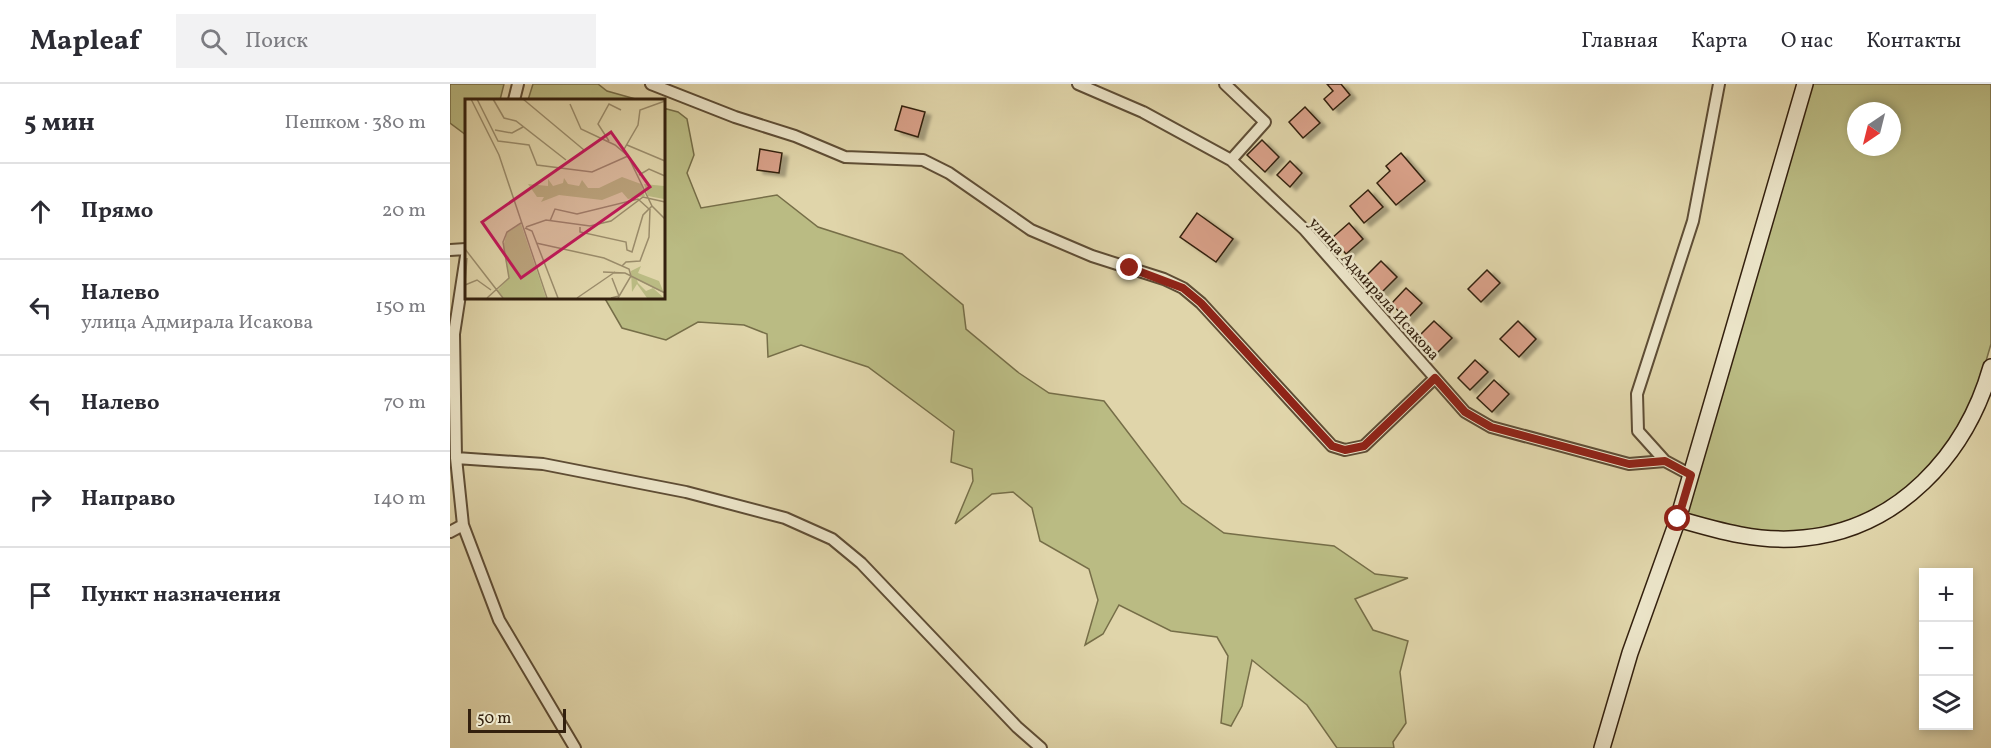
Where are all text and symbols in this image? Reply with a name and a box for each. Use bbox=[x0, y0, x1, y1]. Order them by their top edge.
search box bbox=[176, 14, 596, 68]
text: Mapleaf bbox=[30, 22, 140, 61]
icon: search bbox=[197, 25, 230, 58]
text: Поиск bbox=[245, 26, 308, 57]
text: Главная bbox=[1581, 27, 1658, 56]
text: Карта bbox=[1691, 27, 1748, 56]
text: О нас bbox=[1781, 27, 1833, 56]
text: Контакты bbox=[1866, 27, 1961, 56]
inset map bbox=[465, 99, 664, 298]
north arrow bbox=[1847, 102, 1901, 156]
text: 5 мин bbox=[24, 105, 95, 141]
text: Пешком · 380 m bbox=[285, 109, 426, 137]
icon: ahead bbox=[24, 195, 57, 228]
text: Прямо bbox=[81, 196, 153, 227]
text: 20 m bbox=[382, 197, 426, 225]
street label: улица Адмирала Исакова bbox=[1303, 213, 1444, 366]
route end bbox=[1116, 254, 1142, 280]
text: Налево bbox=[81, 278, 160, 309]
icon: left bbox=[24, 291, 57, 324]
text: 150 m bbox=[375, 293, 426, 321]
text: улица Адмирала Исакова bbox=[81, 309, 313, 337]
icon: left bbox=[24, 387, 57, 420]
text: Налево bbox=[81, 388, 160, 419]
text: 70 m bbox=[383, 389, 426, 417]
icon: right bbox=[24, 483, 57, 516]
text: Направо bbox=[81, 484, 175, 515]
text: 140 m bbox=[373, 485, 426, 513]
route start bbox=[1664, 505, 1690, 531]
map controls bbox=[1919, 568, 1973, 730]
button: + bbox=[1919, 568, 1973, 622]
icon: arrive bbox=[24, 579, 57, 612]
text: Пункт назначения bbox=[81, 580, 281, 611]
button: − bbox=[1919, 622, 1973, 676]
button: layers bbox=[1919, 676, 1973, 730]
scale bar bbox=[468, 706, 566, 734]
text: 50 m bbox=[477, 708, 511, 730]

